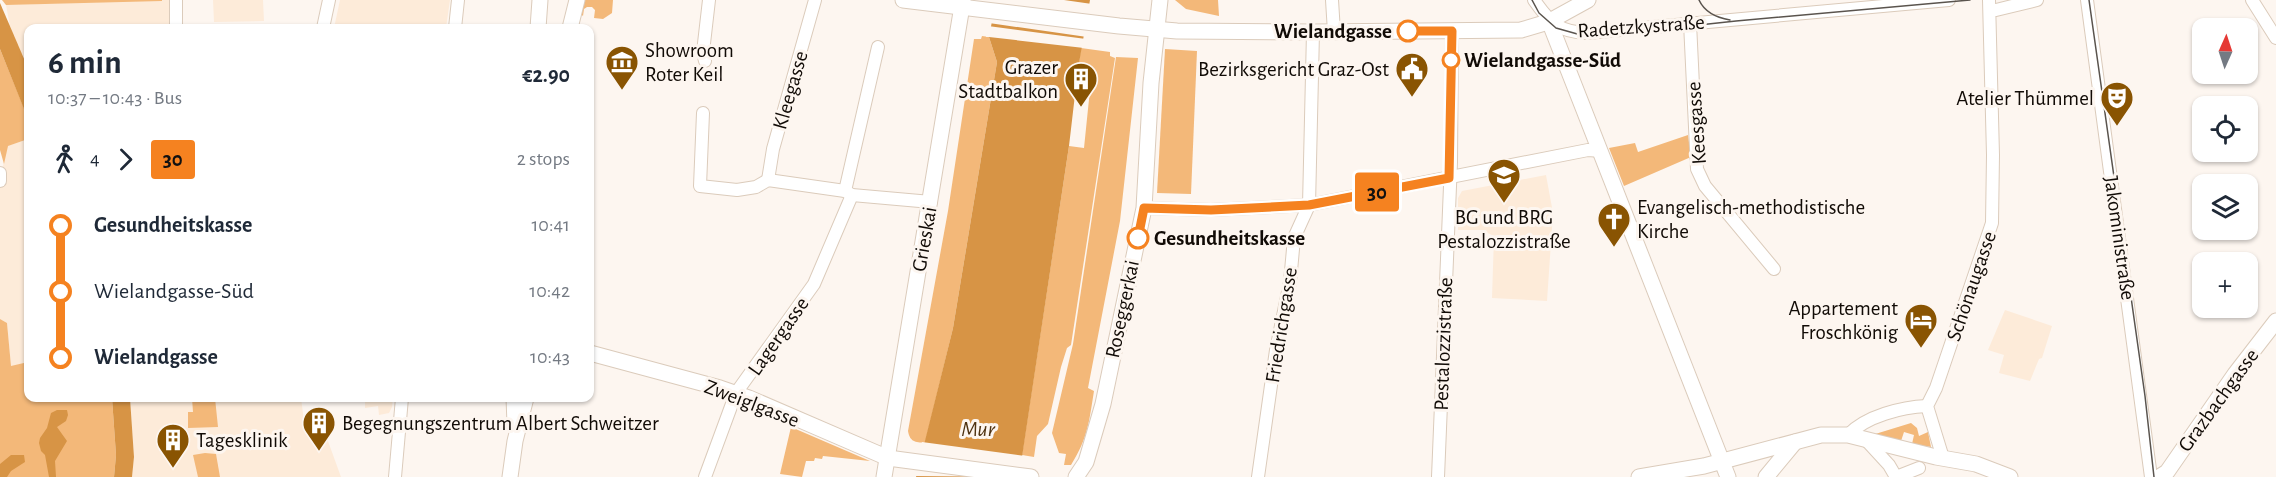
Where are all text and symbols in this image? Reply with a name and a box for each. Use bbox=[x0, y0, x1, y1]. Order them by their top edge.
street label: Radetzkystraße bbox=[1577, 12, 1705, 41]
north arrow bbox=[2192, 18, 2258, 84]
map controls bbox=[2192, 18, 2258, 318]
marker: Wielandgasse bbox=[1397, 20, 1419, 42]
place label: Wielandgasse bbox=[1274, 21, 1392, 42]
place label: Showroom Roter Keil bbox=[645, 40, 734, 85]
museum icon: Showroom Roter Keil bbox=[604, 44, 640, 91]
text: 6 min bbox=[48, 47, 122, 80]
street label: Kleegasse bbox=[769, 48, 812, 132]
place label: Wielandgasse-Süd bbox=[1464, 50, 1621, 71]
public building icon: Bezirksgericht Graz-Ost bbox=[1394, 51, 1430, 98]
marker: Wielandgasse-Süd bbox=[1442, 51, 1460, 69]
place label: Grazer Stadtbalkon bbox=[958, 57, 1058, 102]
place label: Bezirksgericht Graz-Ost bbox=[1198, 59, 1389, 80]
building icon: Grazer Stadtbalkon bbox=[1063, 61, 1099, 108]
text: €2.90 bbox=[522, 64, 570, 86]
theatre icon: Atelier Thümmel bbox=[2099, 80, 2135, 127]
street label: Keesgasse bbox=[1683, 81, 1710, 165]
text: 10:37 – 10:43 · Bus bbox=[48, 88, 182, 108]
place label: Atelier Thümmel bbox=[1956, 88, 2094, 109]
button: locate bbox=[2192, 96, 2258, 162]
icon: walk bbox=[48, 143, 81, 176]
icon: forward bbox=[109, 143, 142, 176]
text: 4 bbox=[90, 149, 100, 169]
text: 30 bbox=[163, 149, 183, 170]
text: 2 stops bbox=[517, 149, 570, 169]
school or university icon: BG und BRG Pestalozzistraße bbox=[1486, 157, 1522, 204]
line badge: 30 bbox=[1350, 172, 1404, 212]
button: layers bbox=[2192, 174, 2258, 240]
street label: Jakoministraße bbox=[2100, 175, 2139, 301]
text: 30 bbox=[1367, 182, 1387, 203]
place label: Evangelisch-methodistische Kirche bbox=[1637, 197, 1865, 242]
church icon: Evangelisch-methodistische Kirche bbox=[1596, 201, 1632, 248]
street label: Grieskai bbox=[908, 205, 941, 273]
place label: BG und BRG Pestalozzistraße bbox=[1437, 207, 1571, 252]
text: Gesundheitskasse bbox=[94, 214, 252, 236]
text: 10:41 bbox=[531, 215, 570, 235]
marker: Gesundheitskasse bbox=[1127, 227, 1149, 249]
place label: Gesundheitskasse bbox=[1154, 228, 1305, 249]
street label: Schönaugasse bbox=[1943, 229, 2000, 344]
button: + bbox=[2192, 252, 2258, 318]
street label: Roseggerkai bbox=[1102, 258, 1143, 360]
street label: Friedrichgasse bbox=[1262, 266, 1301, 384]
street label: Pestalozzistraße bbox=[1431, 277, 1456, 411]
text: Wielandgasse-Süd bbox=[94, 280, 254, 302]
text: 10:42 bbox=[529, 281, 570, 301]
street label: Lagergasse bbox=[744, 293, 813, 379]
place label: Appartement Froschkönig bbox=[1789, 298, 1899, 343]
hotel icon: Appartement Froschkönig bbox=[1903, 302, 1939, 349]
street label: Grazbachgasse bbox=[2174, 345, 2263, 456]
text: Wielandgasse bbox=[94, 346, 218, 368]
text: 10:43 bbox=[530, 347, 570, 367]
street label: Zweiglgasse bbox=[702, 376, 802, 431]
building icon: Begegnungszentrum Albert Schweitzer bbox=[301, 405, 337, 452]
place label: Begegnungszentrum Albert Schweitzer bbox=[342, 413, 659, 434]
water label: Mur bbox=[961, 418, 996, 440]
building icon: Tagesklinik bbox=[155, 422, 191, 469]
place label: Tagesklinik bbox=[196, 430, 288, 451]

